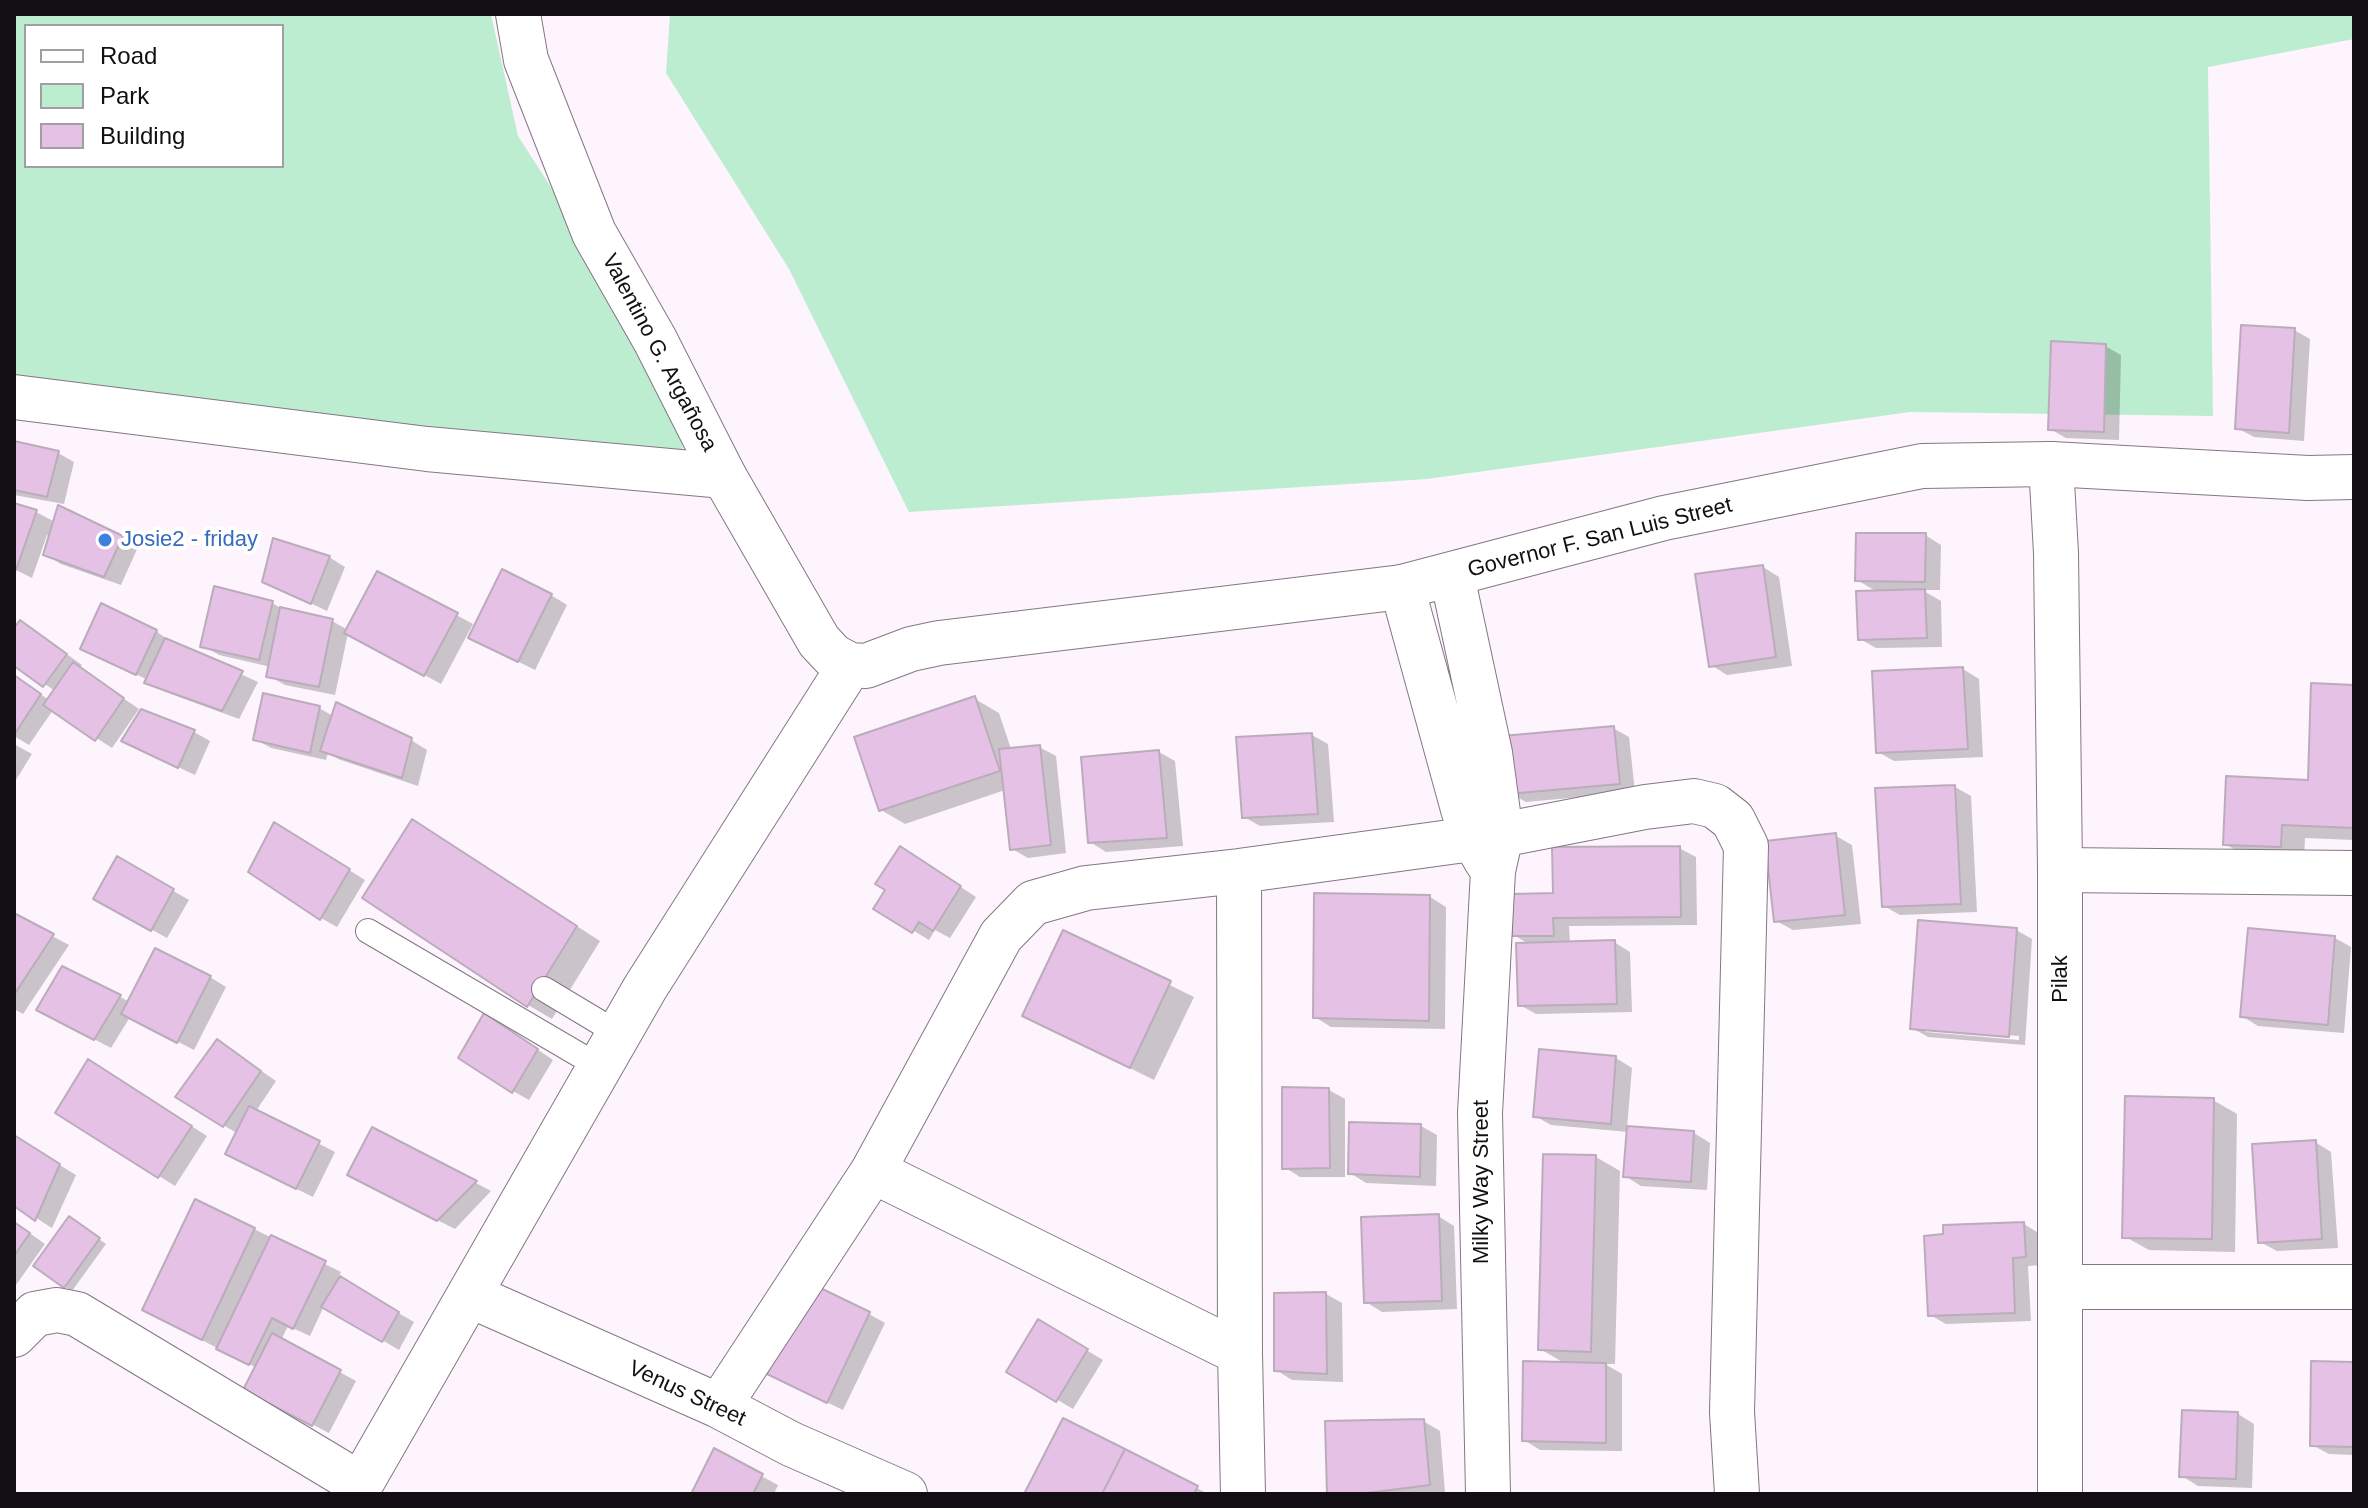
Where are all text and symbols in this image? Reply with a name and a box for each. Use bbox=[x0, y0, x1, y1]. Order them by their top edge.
legend bbox=[24, 24, 284, 168]
text: Road bbox=[100, 42, 157, 69]
text: Park bbox=[100, 82, 149, 109]
text: Building bbox=[100, 122, 185, 149]
street label: Valentino G. Argañosa bbox=[596, 250, 722, 456]
street label: Governor F. San Luis Street bbox=[1465, 492, 1735, 584]
place label: Josie2 - friday bbox=[121, 527, 258, 553]
marker: Josie2 - friday bbox=[96, 531, 114, 549]
street label: Pilak bbox=[2048, 955, 2074, 1003]
street label: Milky Way Street bbox=[1469, 1100, 1495, 1264]
street label: Venus Street bbox=[624, 1355, 750, 1433]

